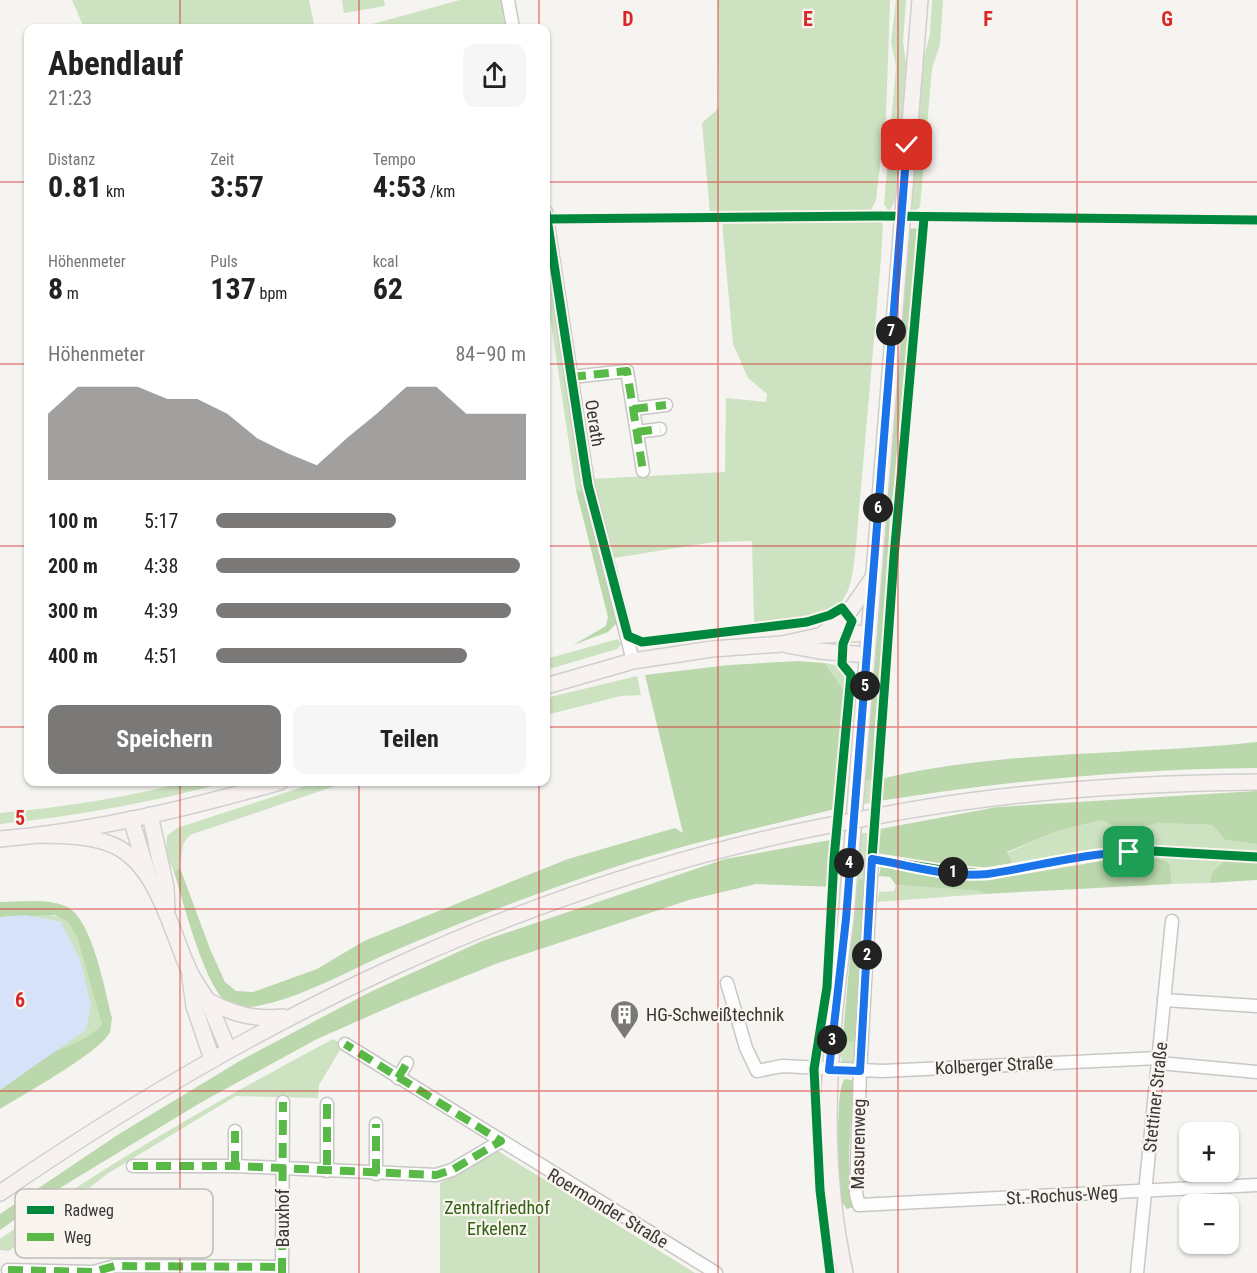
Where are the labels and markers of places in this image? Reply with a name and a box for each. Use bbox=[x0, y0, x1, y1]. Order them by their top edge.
pin bbox=[881, 119, 932, 170]
pin: 7 bbox=[876, 316, 906, 346]
pin: 6 bbox=[863, 493, 893, 523]
pin: 5 bbox=[850, 671, 880, 701]
pin bbox=[1103, 826, 1154, 877]
pin: 4 bbox=[834, 848, 864, 878]
pin: 1 bbox=[938, 857, 968, 887]
pin: 2 bbox=[852, 940, 882, 970]
building icon: HG-Schweißtechnik bbox=[609, 998, 641, 1040]
place label: HG-Schweißtechnik bbox=[646, 1004, 784, 1025]
pin: 3 bbox=[817, 1025, 847, 1055]

